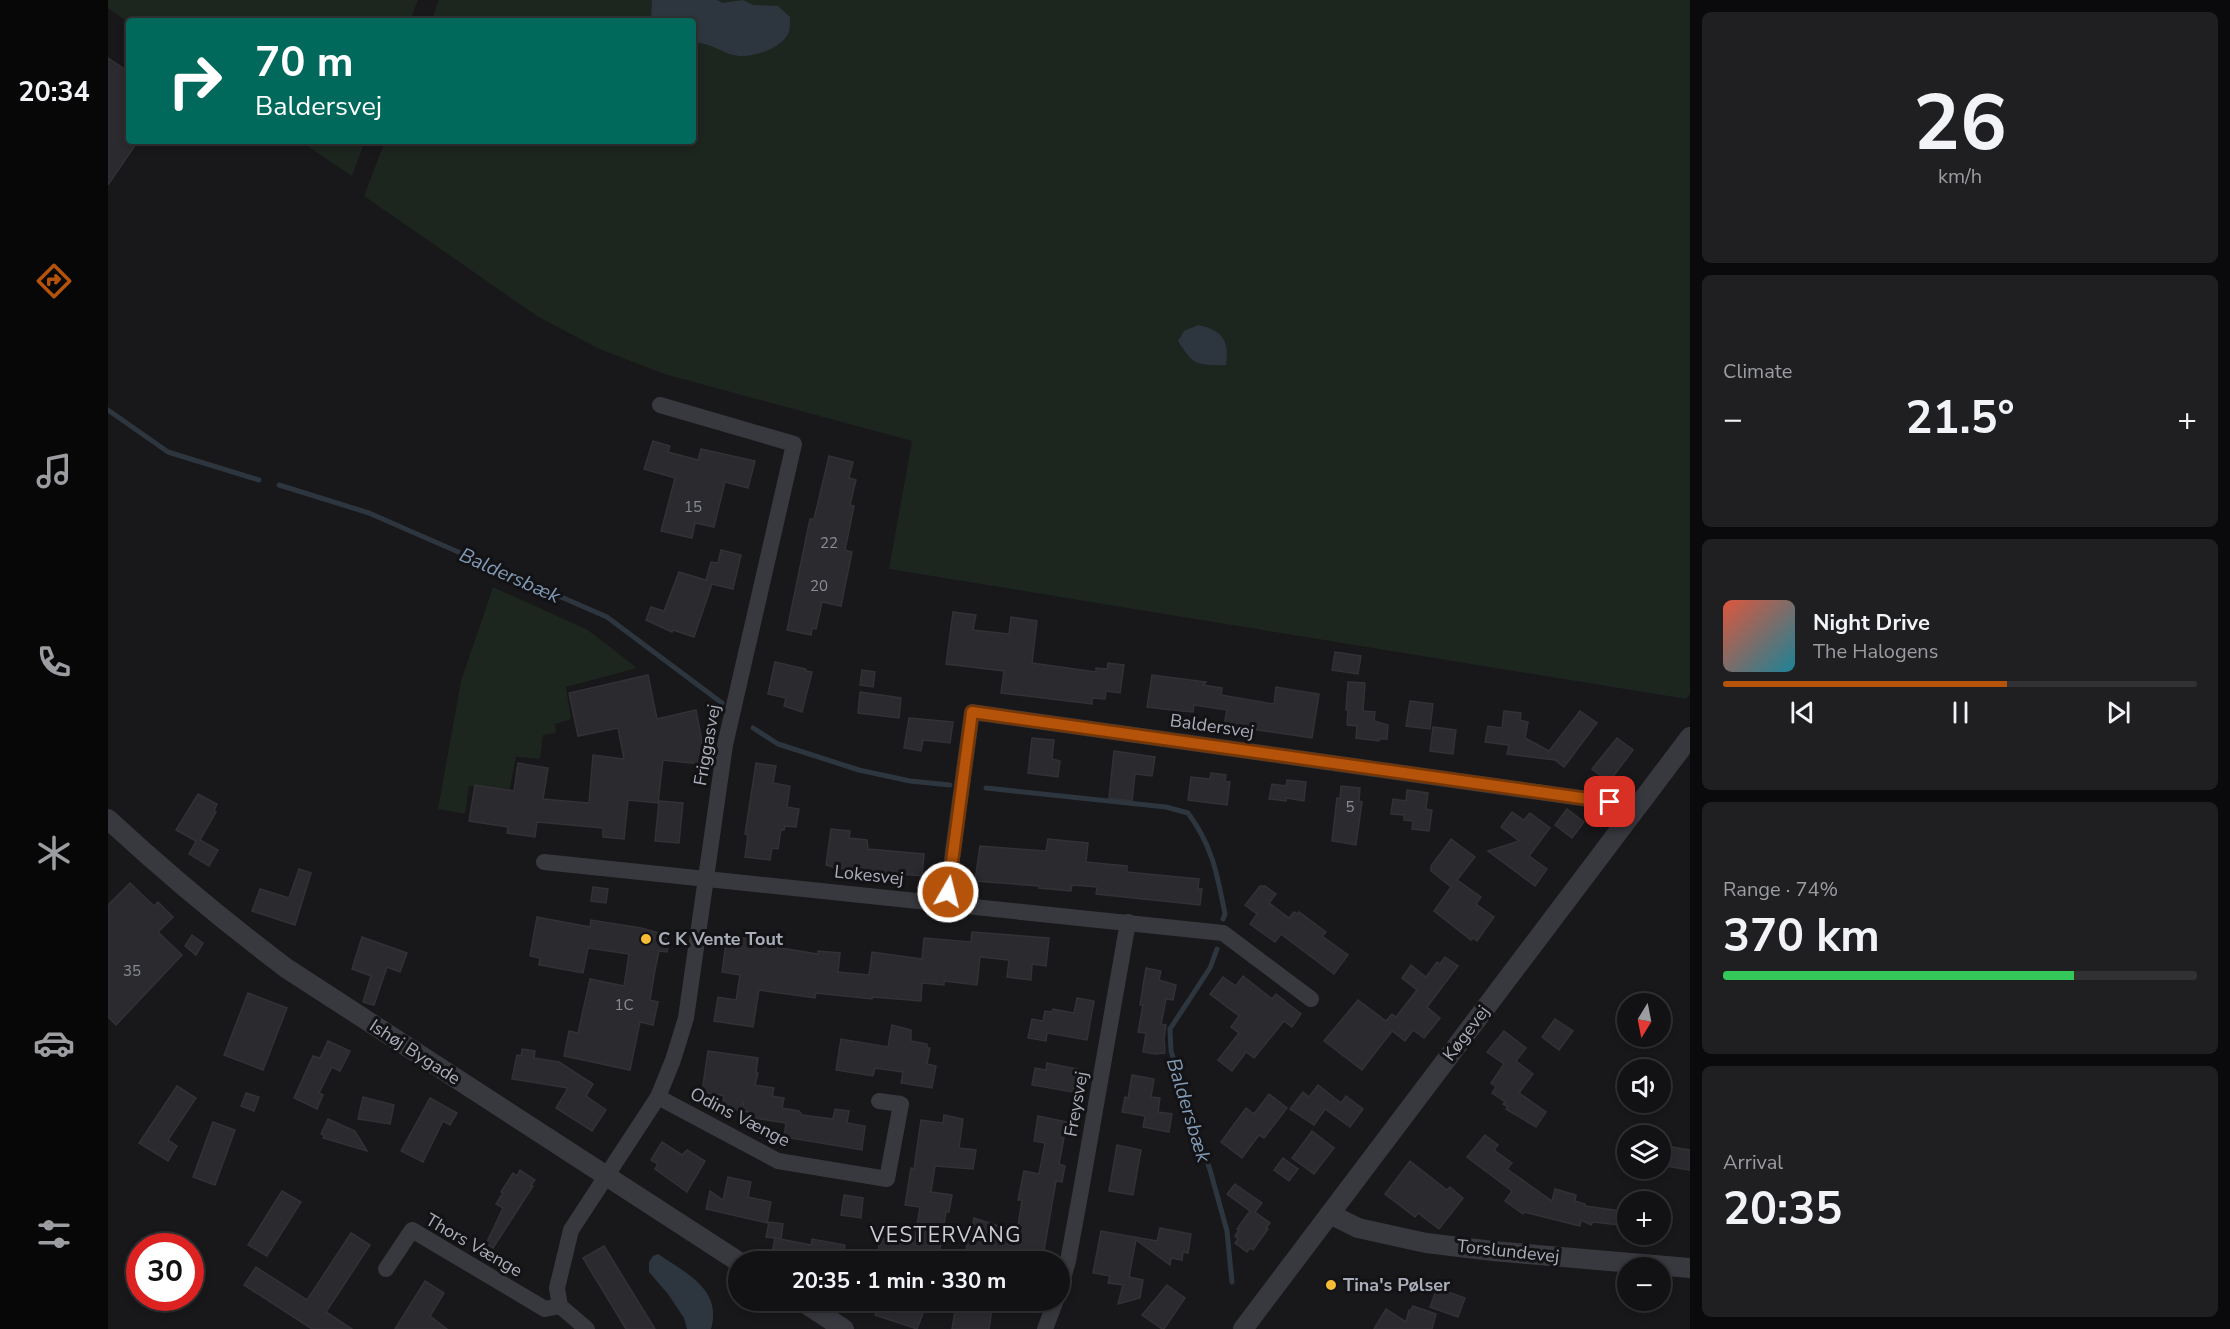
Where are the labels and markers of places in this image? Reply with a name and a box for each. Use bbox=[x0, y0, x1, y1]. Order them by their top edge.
pin bbox=[1584, 776, 1635, 827]
place label: C K Vente Tout bbox=[658, 927, 783, 951]
marker: C K Vente Tout bbox=[639, 932, 653, 946]
place label: Tina's Pølser bbox=[1343, 1273, 1450, 1297]
marker: Tina's Pølser bbox=[1324, 1278, 1338, 1292]

